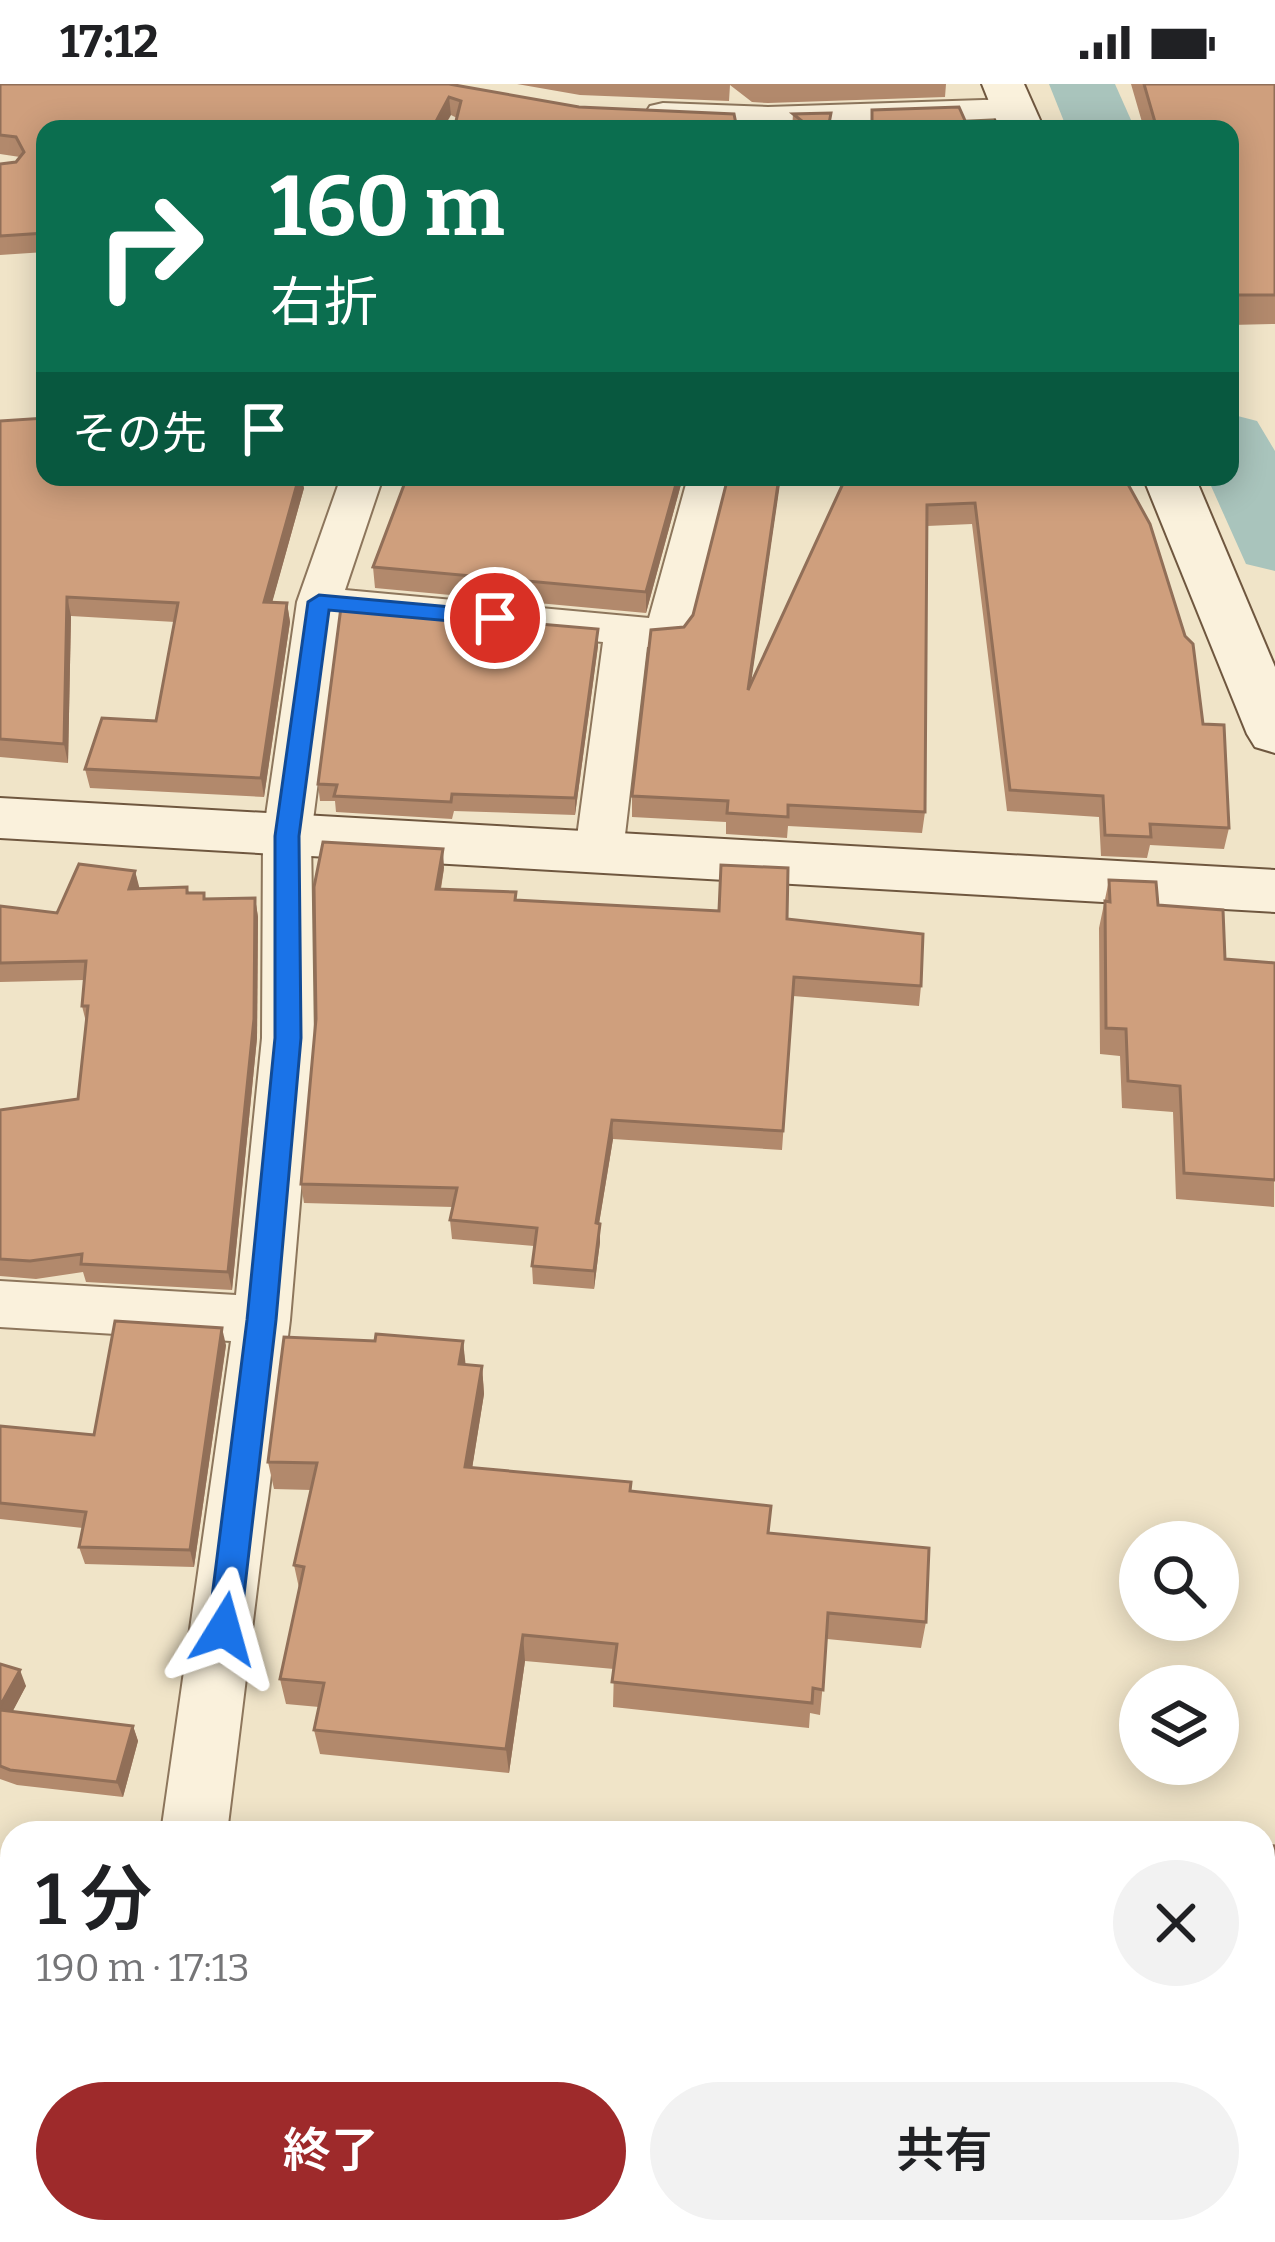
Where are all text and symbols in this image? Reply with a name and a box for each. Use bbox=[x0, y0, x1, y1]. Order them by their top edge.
text: 17:12 bbox=[60, 15, 158, 69]
text: 160 m bbox=[270, 156, 505, 257]
icon: right bbox=[72, 168, 228, 324]
text: 右折 bbox=[270, 271, 378, 335]
icon: arrive bbox=[231, 396, 297, 462]
text: その先 bbox=[72, 407, 207, 461]
pin bbox=[444, 567, 546, 669]
icon: arrive bbox=[462, 585, 528, 651]
map controls bbox=[1119, 1521, 1239, 1785]
button: search bbox=[1119, 1521, 1239, 1641]
position arrow bbox=[161, 1566, 287, 1692]
button: layers bbox=[1119, 1665, 1239, 1785]
text: 1 分 bbox=[36, 1857, 152, 1943]
button: close bbox=[1113, 1860, 1239, 1986]
text: 190 m · 17:13 bbox=[36, 1945, 250, 1991]
button: 終了 bbox=[36, 2082, 626, 2220]
button: 共有 bbox=[650, 2082, 1239, 2220]

